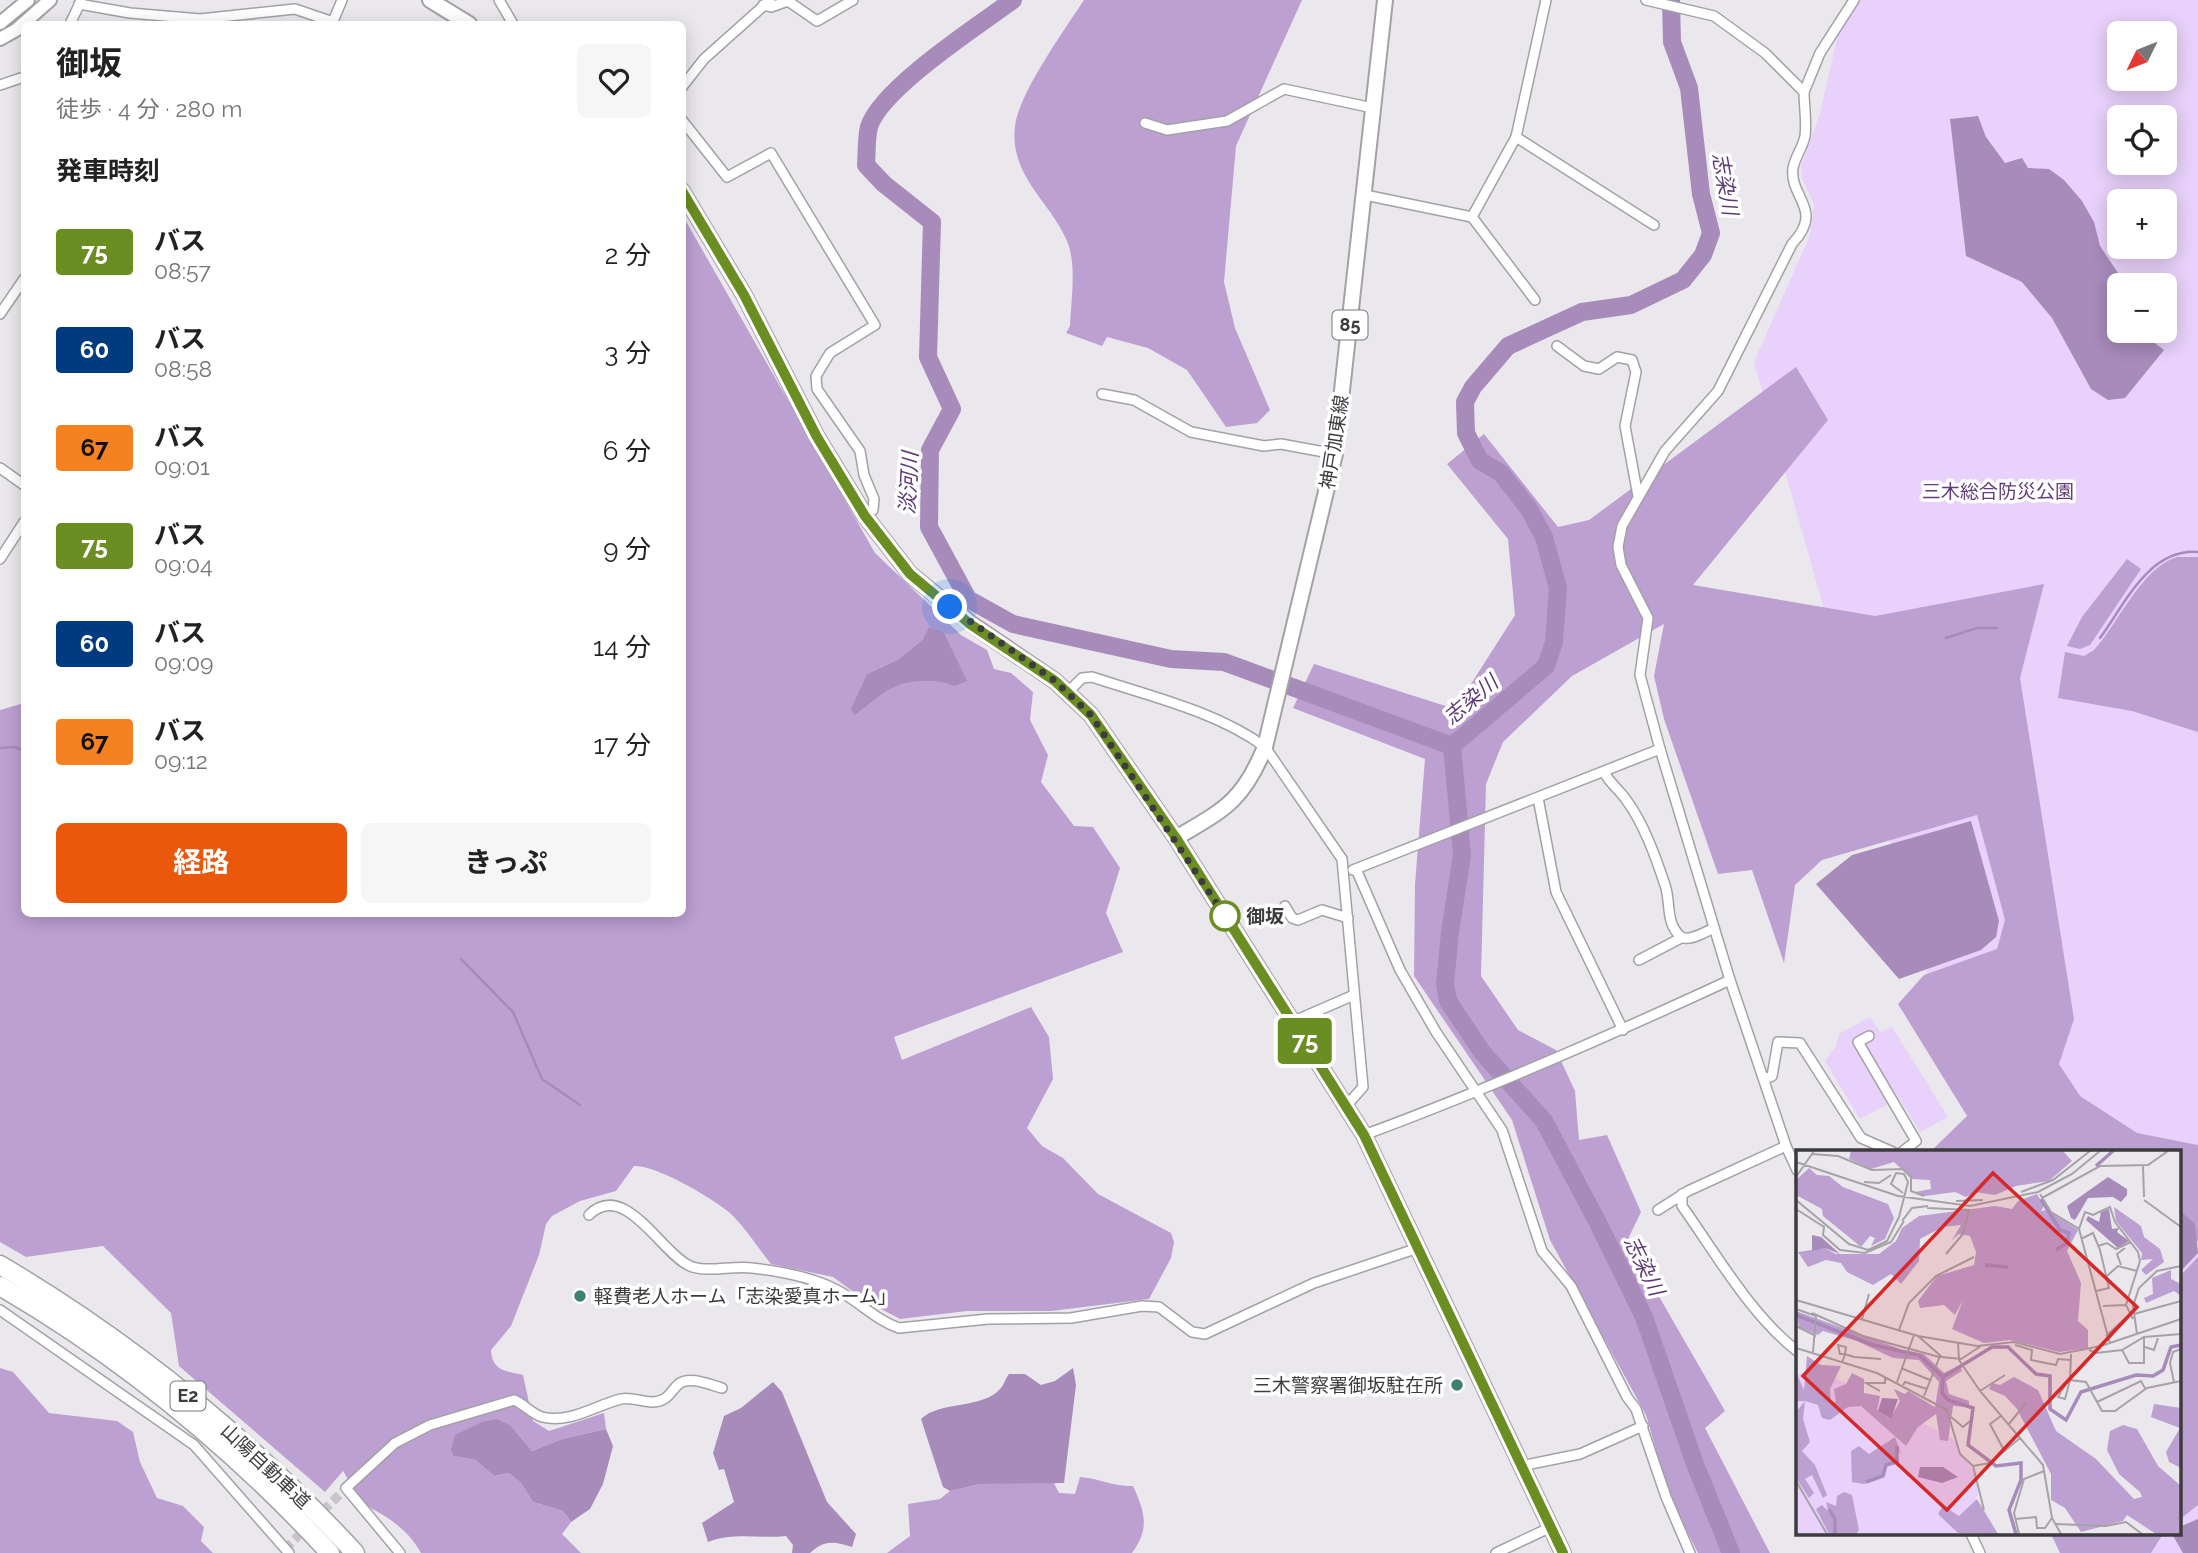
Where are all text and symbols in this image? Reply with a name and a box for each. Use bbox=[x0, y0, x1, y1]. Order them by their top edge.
north arrow bbox=[2107, 21, 2177, 91]
map controls bbox=[2107, 21, 2177, 343]
text: 御坂 bbox=[56, 44, 122, 83]
button: heart bbox=[577, 44, 651, 118]
text: 徒歩 · 4 分 · 280 m bbox=[56, 95, 242, 122]
button: locate bbox=[2107, 105, 2177, 175]
water label: 志染川 bbox=[1708, 151, 1744, 219]
text: 発車時刻 bbox=[56, 156, 160, 186]
button: + bbox=[2107, 189, 2177, 259]
text: バス bbox=[154, 226, 206, 256]
text: 75 bbox=[81, 237, 108, 266]
text: 2 分 bbox=[605, 240, 651, 270]
text: 08:57 bbox=[154, 257, 211, 284]
button: − bbox=[2107, 273, 2177, 343]
road number: 85 bbox=[1332, 310, 1368, 340]
text: バス bbox=[154, 324, 206, 354]
text: 60 bbox=[80, 335, 109, 364]
text: 3 分 bbox=[604, 338, 651, 368]
text: 08:58 bbox=[154, 355, 212, 382]
street label: 神戸加東線 bbox=[1316, 393, 1352, 491]
text: バス bbox=[154, 422, 206, 452]
text: 67 bbox=[80, 433, 109, 462]
text: 6 分 bbox=[603, 436, 651, 466]
water label: 淡河川 bbox=[894, 449, 923, 515]
text: 09:01 bbox=[154, 453, 210, 480]
park label: 三木総合防災公園 bbox=[1922, 480, 2074, 502]
text: バス bbox=[154, 520, 206, 550]
text: 75 bbox=[81, 531, 108, 560]
text: 9 分 bbox=[603, 534, 651, 564]
text: 09:04 bbox=[154, 551, 213, 578]
your location bbox=[932, 589, 967, 624]
text: バス bbox=[154, 618, 206, 648]
text: 60 bbox=[80, 629, 109, 658]
text: 14 分 bbox=[593, 632, 651, 662]
text: 09:09 bbox=[154, 649, 213, 676]
water label: 志染川 bbox=[1439, 669, 1504, 729]
text: バス bbox=[154, 716, 206, 746]
text: 67 bbox=[80, 727, 109, 756]
text: 17 分 bbox=[593, 730, 651, 760]
text: 09:12 bbox=[154, 747, 208, 774]
button: 経路 bbox=[56, 823, 347, 903]
button: きっぷ bbox=[361, 823, 651, 903]
marker: 御坂 bbox=[1210, 901, 1240, 931]
place label: 御坂 bbox=[1246, 905, 1284, 927]
line badge: 75 bbox=[1274, 1018, 1336, 1064]
text: 75 bbox=[1292, 1026, 1318, 1055]
inset map bbox=[1796, 1150, 2180, 1536]
water label: 志染川 bbox=[1619, 1232, 1670, 1301]
place label: 軽費老人ホーム「志染愛真ホーム」 bbox=[594, 1285, 897, 1307]
marker: 軽費老人ホーム「志染愛真ホーム」 bbox=[572, 1288, 588, 1304]
place label: 三木警察署御坂駐在所 bbox=[1253, 1374, 1443, 1396]
marker: 三木警察署御坂駐在所 bbox=[1449, 1377, 1465, 1393]
road number: E2 bbox=[170, 1381, 206, 1410]
street label: 山陽自動車道 bbox=[217, 1419, 315, 1513]

